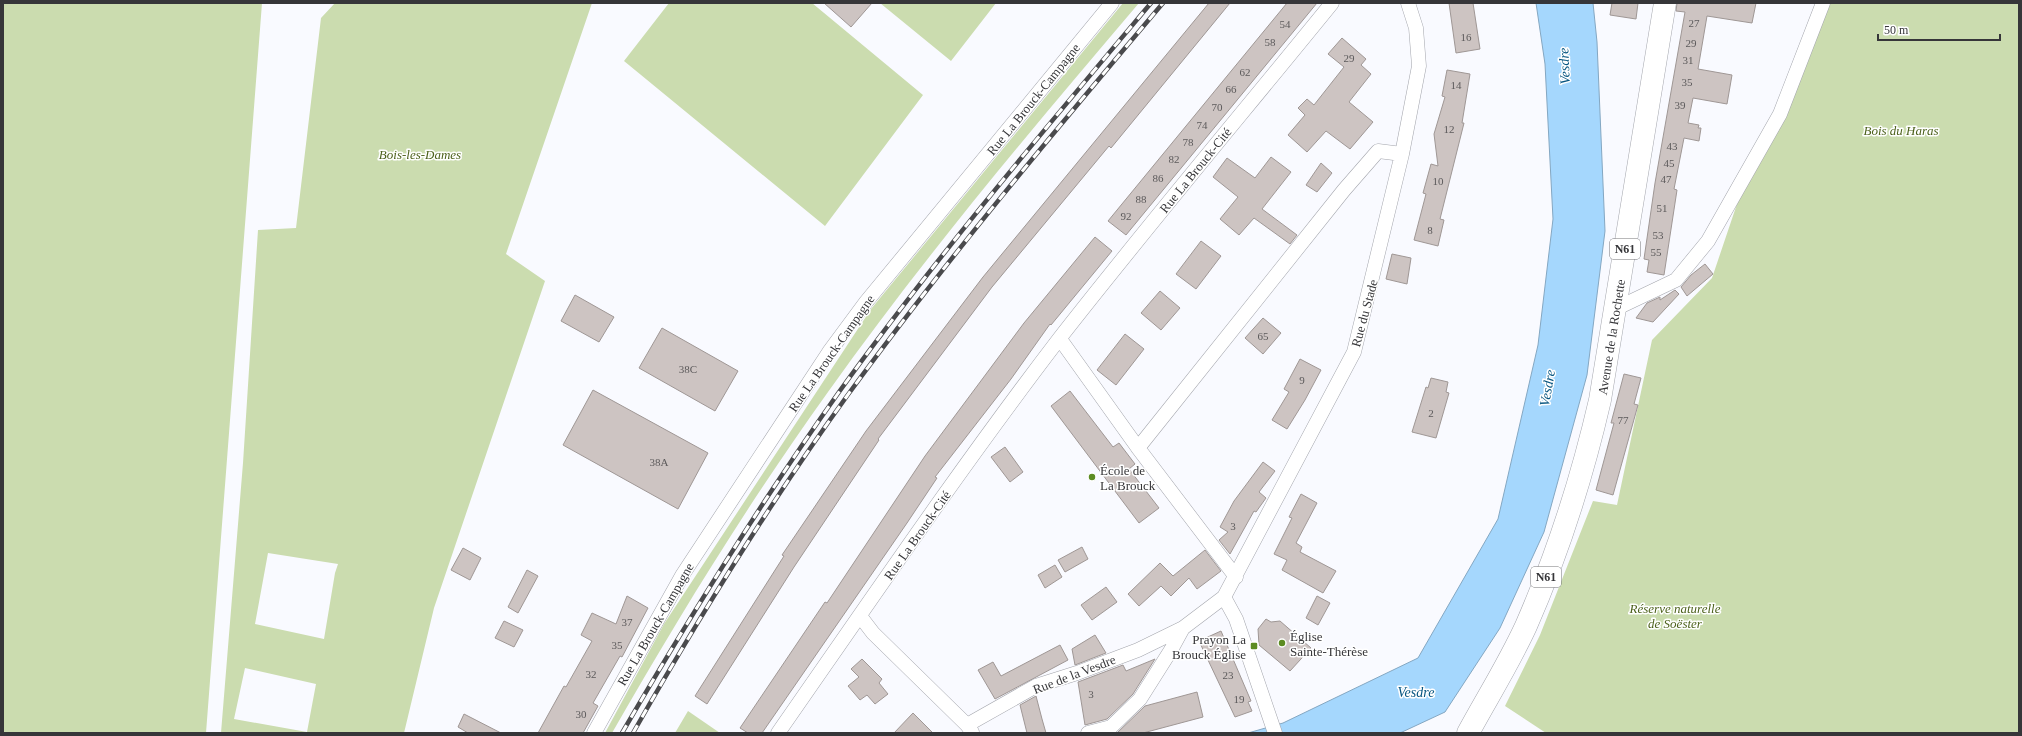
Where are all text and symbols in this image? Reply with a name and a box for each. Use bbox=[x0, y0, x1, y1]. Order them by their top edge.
scale bar bbox=[1878, 16, 2000, 42]
house number: 27 bbox=[1689, 17, 1700, 29]
house number: 54 bbox=[1280, 18, 1291, 30]
text: 50 m bbox=[1884, 23, 1909, 37]
house number: 16 bbox=[1461, 31, 1472, 43]
house number: 58 bbox=[1265, 36, 1276, 48]
house number: 29 bbox=[1686, 37, 1697, 49]
street label: Rue La Brouck-Campagne bbox=[984, 40, 1083, 158]
water label: Vesdre bbox=[1556, 47, 1573, 85]
house number: 29 bbox=[1344, 52, 1355, 64]
house number: 31 bbox=[1683, 54, 1694, 66]
house number: 62 bbox=[1240, 66, 1251, 78]
house number: 35 bbox=[1682, 76, 1693, 88]
house number: 14 bbox=[1451, 79, 1462, 91]
house number: 66 bbox=[1226, 83, 1237, 95]
house number: 39 bbox=[1675, 99, 1686, 111]
house number: 70 bbox=[1212, 101, 1223, 113]
house number: 74 bbox=[1197, 119, 1208, 131]
house number: 12 bbox=[1444, 123, 1455, 135]
park label: Bois du Haras bbox=[1863, 123, 1939, 138]
street label: Rue La Brouck-Cité bbox=[1156, 124, 1235, 216]
house number: 78 bbox=[1183, 136, 1194, 148]
house number: 43 bbox=[1667, 140, 1678, 152]
park label: Bois-les-Dames bbox=[379, 147, 461, 162]
house number: 82 bbox=[1169, 153, 1180, 165]
house number: 45 bbox=[1664, 157, 1675, 169]
house number: 86 bbox=[1153, 172, 1164, 184]
house number: 47 bbox=[1661, 173, 1672, 185]
house number: 10 bbox=[1433, 175, 1444, 187]
house number: 88 bbox=[1136, 193, 1147, 205]
house number: 51 bbox=[1657, 202, 1668, 214]
house number: 92 bbox=[1121, 210, 1132, 222]
house number: 8 bbox=[1427, 224, 1433, 236]
house number: 53 bbox=[1653, 229, 1664, 241]
road number: N61 bbox=[1610, 239, 1640, 259]
house number: 55 bbox=[1651, 246, 1662, 258]
street label: Rue du Stade bbox=[1348, 277, 1381, 349]
street label: Avenue de la Rochette bbox=[1595, 278, 1628, 396]
street label: Rue La Brouck-Campagne bbox=[785, 292, 878, 415]
house number: 65 bbox=[1258, 330, 1269, 342]
house number: 38C bbox=[679, 363, 697, 375]
water label: Vesdre bbox=[1537, 369, 1558, 408]
house number: 9 bbox=[1299, 374, 1305, 386]
house number: 2 bbox=[1428, 407, 1434, 419]
house number: 77 bbox=[1618, 414, 1629, 426]
house number: 38A bbox=[650, 456, 669, 468]
place label: École de La Brouck bbox=[1100, 463, 1156, 493]
marker: École de La Brouck bbox=[1087, 472, 1097, 482]
street label: Rue La Brouck-Cité bbox=[881, 488, 954, 583]
house number: 3 bbox=[1230, 520, 1236, 532]
street label: Rue La Brouck-Campagne bbox=[614, 560, 697, 688]
road number: N61 bbox=[1531, 567, 1561, 587]
park label: Réserve naturelle de Soëster bbox=[1629, 601, 1721, 631]
house number: 37 bbox=[622, 616, 633, 628]
place label: Église Sainte-Thérèse bbox=[1290, 629, 1368, 659]
place label: Prayon La Brouck Église bbox=[1172, 632, 1246, 662]
marker: Église Sainte-Thérèse bbox=[1277, 638, 1287, 648]
house number: 35 bbox=[612, 639, 623, 651]
marker: Prayon La Brouck Église bbox=[1249, 641, 1259, 651]
street label: Rue de la Vesdre bbox=[1031, 652, 1118, 697]
house number: 32 bbox=[586, 668, 597, 680]
house number: 23 bbox=[1223, 669, 1234, 681]
water label: Vesdre bbox=[1398, 685, 1434, 700]
house number: 3 bbox=[1088, 688, 1094, 700]
house number: 19 bbox=[1234, 693, 1245, 705]
house number: 30 bbox=[576, 708, 587, 720]

